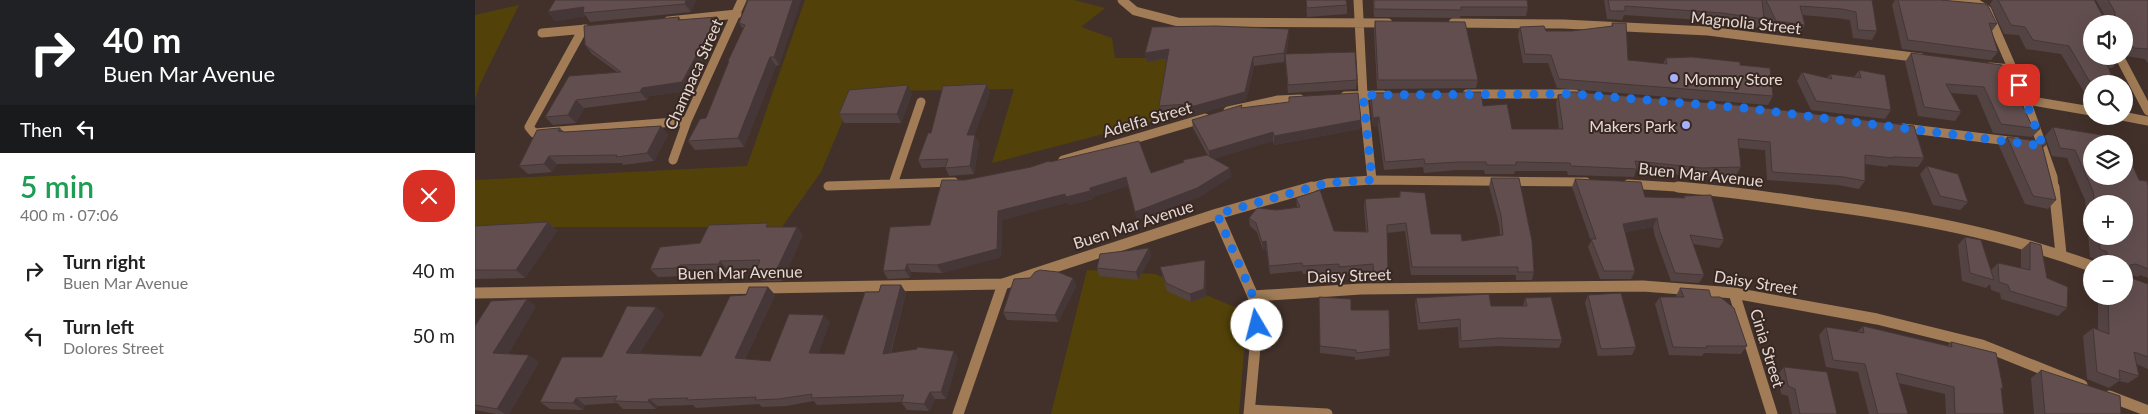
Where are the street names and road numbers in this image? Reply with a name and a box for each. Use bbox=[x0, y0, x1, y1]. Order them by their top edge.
street label: Magnolia Street bbox=[1690, 7, 1802, 37]
street label: Champaca Street bbox=[660, 15, 726, 132]
street label: Adelfa Street bbox=[1100, 97, 1194, 141]
street label: Buen Mar Avenue bbox=[1638, 158, 1764, 190]
street label: Buen Mar Avenue bbox=[1071, 196, 1195, 252]
street label: Buen Mar Avenue bbox=[677, 261, 803, 283]
street label: Daisy Street bbox=[1306, 264, 1392, 286]
street label: Daisy Street bbox=[1713, 266, 1800, 298]
street label: Cinia Street bbox=[1747, 306, 1789, 390]

